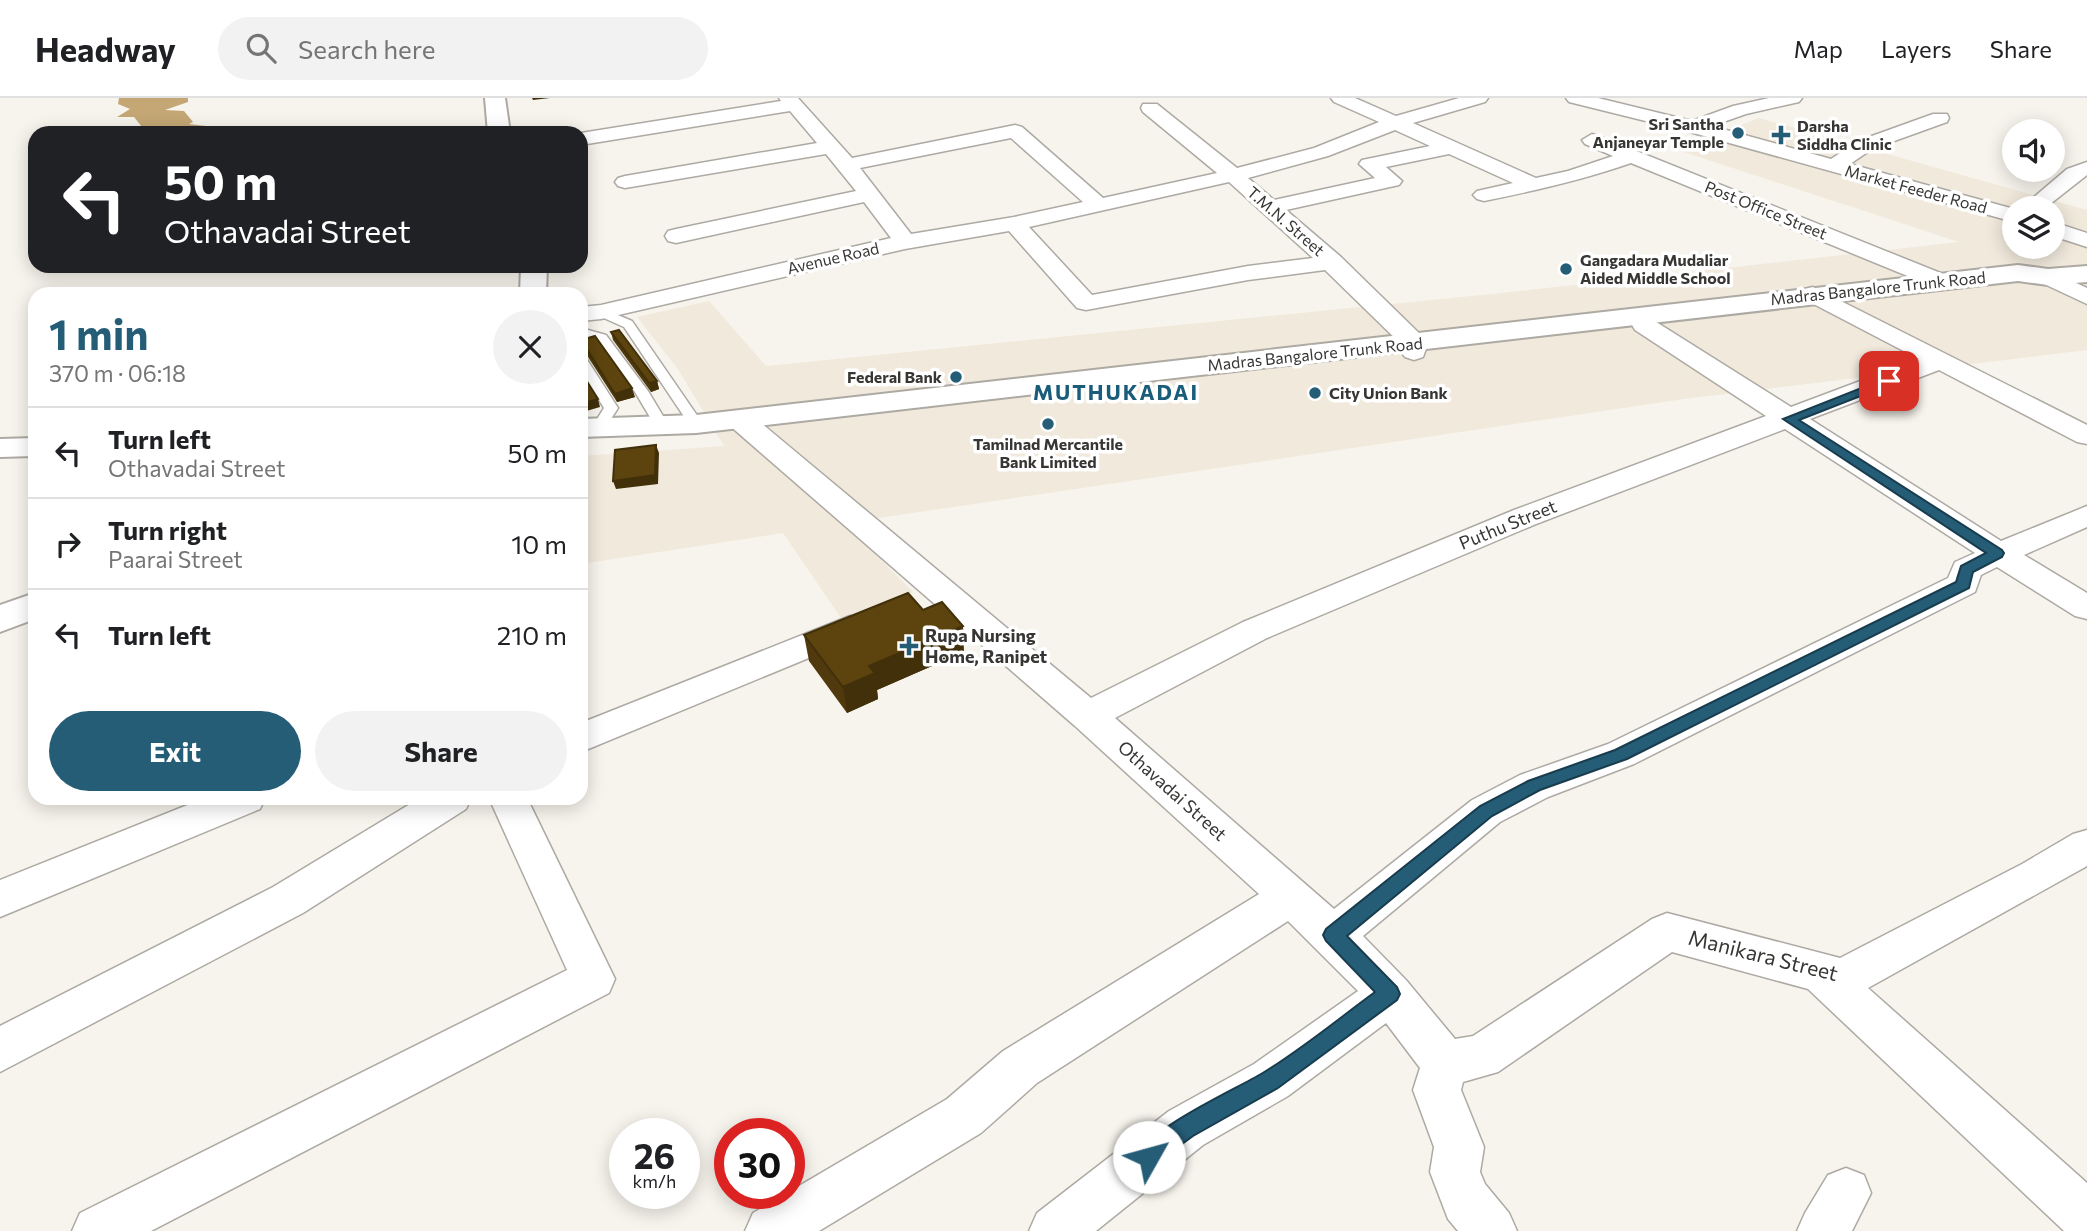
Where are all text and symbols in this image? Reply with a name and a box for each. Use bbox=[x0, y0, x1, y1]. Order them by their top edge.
search box bbox=[218, 17, 708, 80]
text: Headway bbox=[35, 28, 176, 69]
icon: search bbox=[242, 29, 280, 67]
text: Search here bbox=[298, 33, 436, 64]
text: Map bbox=[1794, 34, 1843, 63]
text: Layers bbox=[1881, 34, 1952, 63]
text: Share bbox=[1990, 34, 2052, 63]
place label: Sri Santha Anjaneyar Temple bbox=[1592, 114, 1724, 151]
place label: Darsha Siddha Clinic bbox=[1797, 116, 1892, 153]
map controls bbox=[2002, 119, 2065, 259]
button: sound bbox=[2002, 119, 2065, 182]
marker: Sri Santha Anjaneyar Temple bbox=[1730, 125, 1746, 141]
marker: Darsha Siddha Clinic bbox=[1771, 125, 1791, 145]
text: 50 m bbox=[164, 150, 277, 210]
icon: left bbox=[49, 154, 140, 245]
street label: Market Feeder Road bbox=[1843, 160, 1989, 217]
street label: Post Office Street bbox=[1702, 176, 1830, 243]
street label: T.M.N. Street bbox=[1244, 182, 1329, 260]
button: layers bbox=[2002, 196, 2065, 259]
text: Othavadai Street bbox=[164, 210, 411, 250]
street label: Avenue Road bbox=[785, 238, 881, 277]
place label: Gangadara Mudaliar Aided Middle School bbox=[1580, 250, 1731, 287]
marker: Gangadara Mudaliar Aided Middle School bbox=[1558, 261, 1574, 277]
street label: Madras Bangalore Trunk Road bbox=[1769, 267, 1986, 308]
text: 1 min bbox=[49, 307, 149, 359]
button: close bbox=[493, 310, 567, 384]
street label: Madras Bangalore Trunk Road bbox=[1206, 333, 1423, 374]
pin bbox=[1859, 351, 1919, 411]
text: 370 m · 06:18 bbox=[49, 359, 186, 387]
icon: arrive bbox=[1870, 362, 1908, 400]
place label: Federal Bank bbox=[847, 367, 943, 386]
marker: Federal Bank bbox=[948, 369, 964, 385]
district label: MUTHUKADAI bbox=[1033, 379, 1199, 404]
place label: City Union Bank bbox=[1329, 383, 1449, 402]
marker: City Union Bank bbox=[1307, 385, 1323, 401]
marker: Tamilnad Mercantile Bank Limited bbox=[1040, 416, 1056, 432]
text: Turn left bbox=[108, 423, 211, 454]
icon: left bbox=[49, 434, 87, 472]
place label: Tamilnad Mercantile Bank Limited bbox=[973, 434, 1123, 471]
text: 50 m bbox=[507, 437, 567, 468]
text: Othavadai Street bbox=[108, 454, 285, 482]
street label: Puthu Street bbox=[1456, 495, 1560, 554]
text: Turn right bbox=[108, 514, 227, 545]
icon: right bbox=[49, 525, 87, 563]
text: 10 m bbox=[511, 528, 567, 559]
text: Paarai Street bbox=[108, 545, 243, 573]
icon: left bbox=[49, 616, 87, 654]
text: Turn left bbox=[108, 619, 211, 650]
text: 210 m bbox=[497, 619, 567, 650]
place label: Rupa Nursing Home, Ranipet bbox=[925, 624, 1048, 667]
marker: Rupa Nursing Home, Ranipet bbox=[899, 636, 919, 656]
button: Exit bbox=[49, 711, 301, 791]
button: Share bbox=[315, 711, 567, 791]
street label: Othavadai Street bbox=[1114, 736, 1232, 845]
street label: Manikara Street bbox=[1686, 924, 1841, 985]
speed limit sign: 30 bbox=[714, 1118, 805, 1209]
position arrow bbox=[1112, 1120, 1186, 1194]
text: 26 bbox=[634, 1133, 675, 1176]
text: km/h bbox=[633, 1170, 676, 1192]

